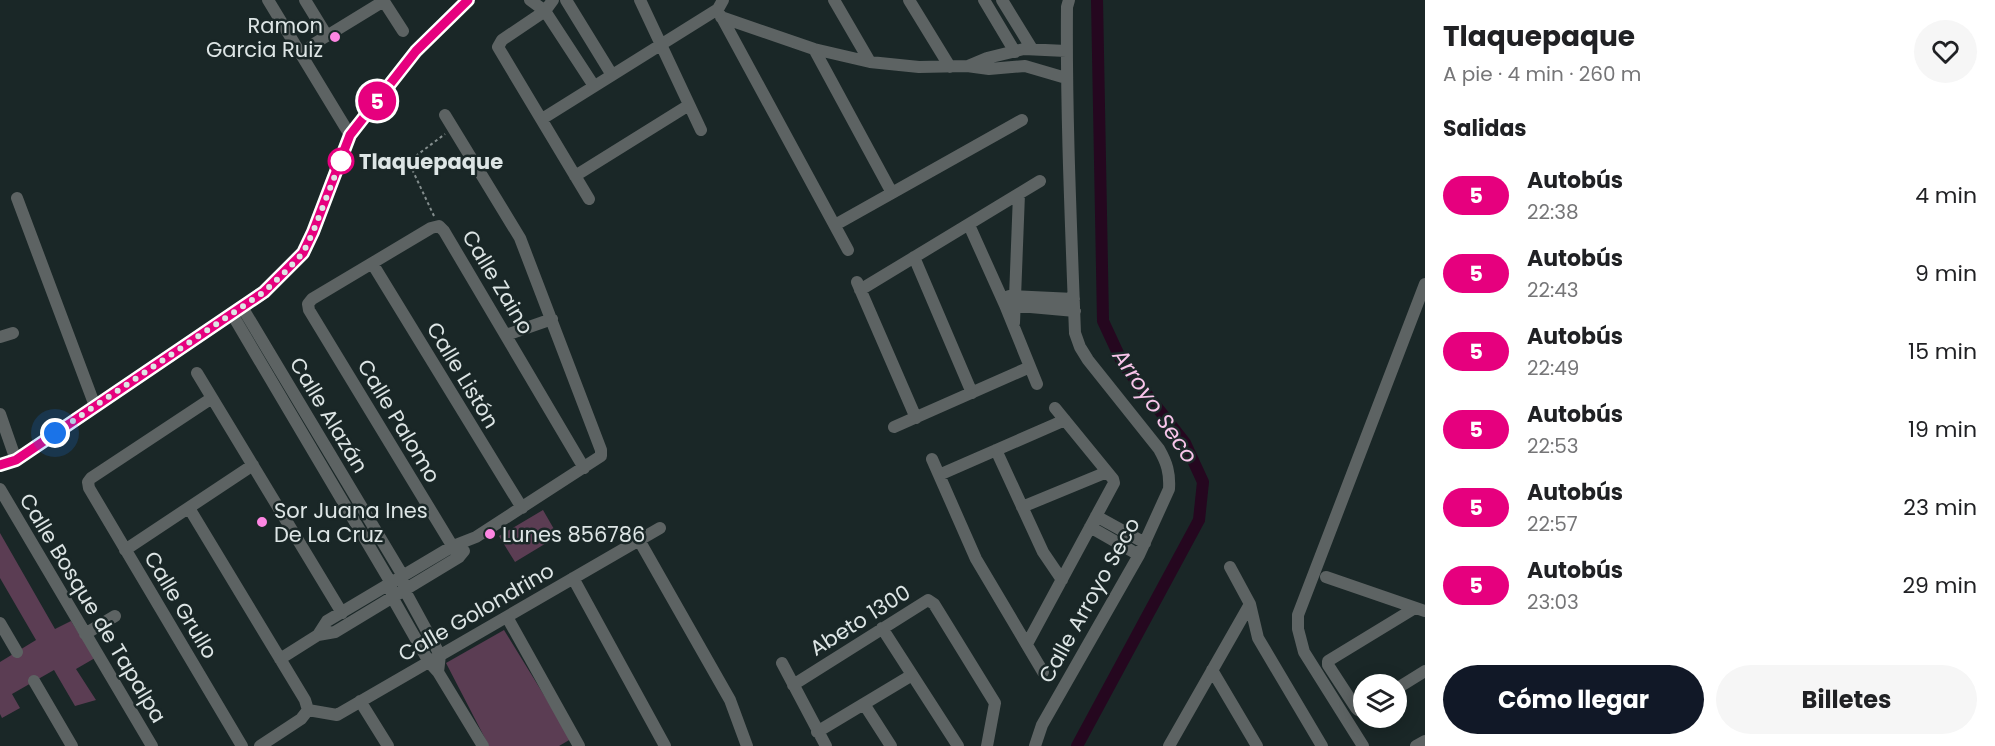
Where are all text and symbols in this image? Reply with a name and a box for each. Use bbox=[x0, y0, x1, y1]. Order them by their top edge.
place label: Ramon Garcia Ruiz bbox=[206, 11, 323, 64]
text: Tlaquepaque bbox=[1443, 17, 1635, 56]
button: heart bbox=[1914, 20, 1977, 83]
marker: Ramon Garcia Ruiz bbox=[328, 30, 342, 44]
text: A pie · 4 min · 260 m bbox=[1443, 60, 1641, 88]
line badge: 5 bbox=[358, 82, 397, 120]
text: 5 bbox=[370, 87, 384, 116]
text: Salidas bbox=[1443, 113, 1527, 144]
place label: Tlaquepaque bbox=[359, 147, 503, 176]
marker: Tlaquepaque bbox=[328, 148, 354, 174]
text: Autobús bbox=[1527, 165, 1623, 196]
text: 4 min bbox=[1915, 180, 1977, 211]
text: 5 bbox=[1469, 181, 1483, 210]
text: 22:38 bbox=[1527, 198, 1579, 226]
street label: Calle Zaino bbox=[455, 224, 541, 340]
text: Autobús bbox=[1527, 243, 1623, 274]
text: 9 min bbox=[1915, 258, 1977, 289]
text: 5 bbox=[1469, 259, 1483, 288]
text: 22:43 bbox=[1527, 276, 1579, 304]
street label: Calle Listón bbox=[420, 316, 506, 434]
text: Autobús bbox=[1527, 321, 1623, 352]
text: 15 min bbox=[1908, 336, 1977, 367]
text: 5 bbox=[1469, 337, 1483, 366]
water label: Arroyo Seco bbox=[1105, 342, 1205, 469]
street label: Calle Alazán bbox=[283, 352, 375, 478]
street label: Calle Palomo bbox=[351, 354, 447, 488]
text: 22:49 bbox=[1527, 354, 1579, 382]
text: Autobús bbox=[1527, 399, 1623, 430]
text: 19 min bbox=[1908, 414, 1977, 445]
text: 5 bbox=[1469, 415, 1483, 444]
your location bbox=[40, 418, 70, 448]
text: 22:53 bbox=[1527, 432, 1579, 460]
text: Autobús bbox=[1527, 477, 1623, 508]
street label: Calle Bosque de Tapalpa bbox=[13, 488, 173, 728]
text: 23 min bbox=[1903, 492, 1977, 523]
text: 5 bbox=[1469, 493, 1483, 522]
place label: Sor Juana Ines De La Cruz bbox=[274, 496, 428, 549]
text: 22:57 bbox=[1527, 510, 1578, 538]
street label: Calle Arroyo Seco bbox=[1031, 512, 1147, 688]
marker: Sor Juana Ines De La Cruz bbox=[255, 515, 269, 529]
place label: Lunes 856786 bbox=[502, 520, 645, 549]
marker: Lunes 856786 bbox=[483, 527, 497, 541]
street label: Calle Grullo bbox=[137, 546, 225, 664]
text: Autobús bbox=[1527, 555, 1623, 586]
street label: Calle Golondrino bbox=[393, 556, 559, 668]
text: 29 min bbox=[1902, 570, 1977, 601]
text: 5 bbox=[1469, 571, 1483, 600]
street label: Abeto 1300 bbox=[804, 578, 916, 662]
text: 23:03 bbox=[1527, 588, 1579, 616]
button: Cómo llegar bbox=[1443, 665, 1704, 734]
button: Billetes bbox=[1716, 665, 1977, 734]
map controls bbox=[1353, 674, 1407, 728]
button: layers bbox=[1353, 674, 1407, 728]

